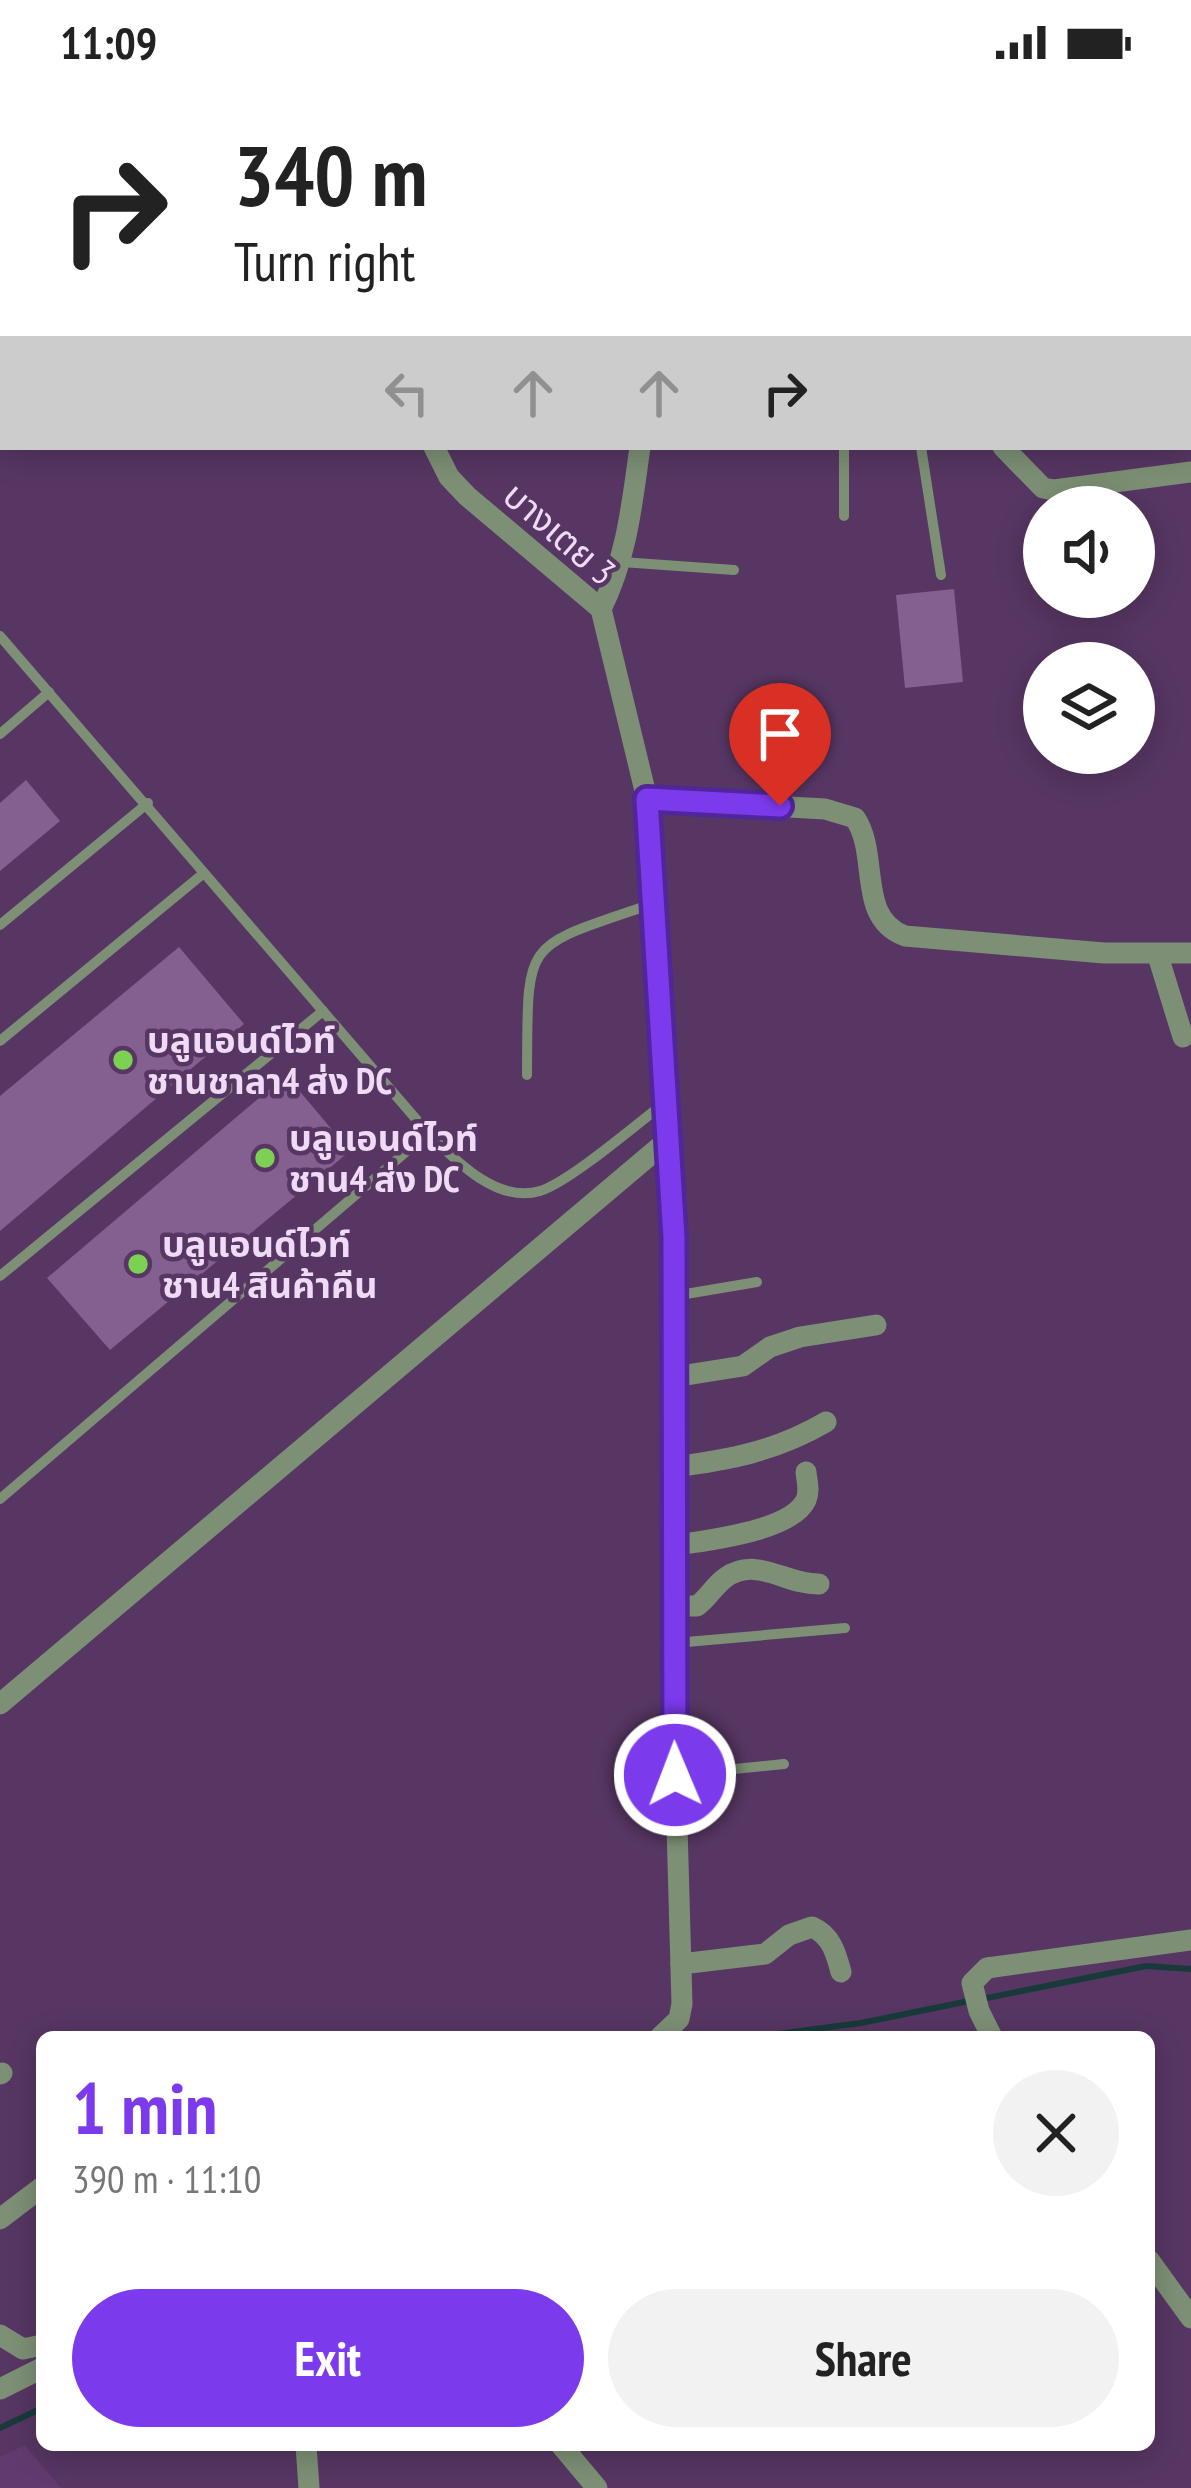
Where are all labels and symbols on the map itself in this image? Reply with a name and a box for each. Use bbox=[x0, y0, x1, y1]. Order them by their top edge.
street label: บางเตย 3 bbox=[494, 471, 626, 595]
pin bbox=[729, 683, 831, 806]
place label: บลูแอนด์ไวท์ ชานชาลา4 ส่ง DC bbox=[147, 1016, 392, 1104]
marker: บลูแอนด์ไวท์ ชานชาลา4 ส่ง DC bbox=[110, 1047, 136, 1073]
place label: บลูแอนด์ไวท์ ชาน4 ส่ง DC bbox=[289, 1114, 478, 1202]
marker: บลูแอนด์ไวท์ ชาน4 ส่ง DC bbox=[252, 1145, 278, 1171]
place label: บลูแอนด์ไวท์ ชาน4 สินค้าคืน bbox=[162, 1220, 377, 1308]
marker: บลูแอนด์ไวท์ ชาน4 สินค้าคืน bbox=[125, 1251, 151, 1277]
position arrow bbox=[612, 1712, 738, 1838]

